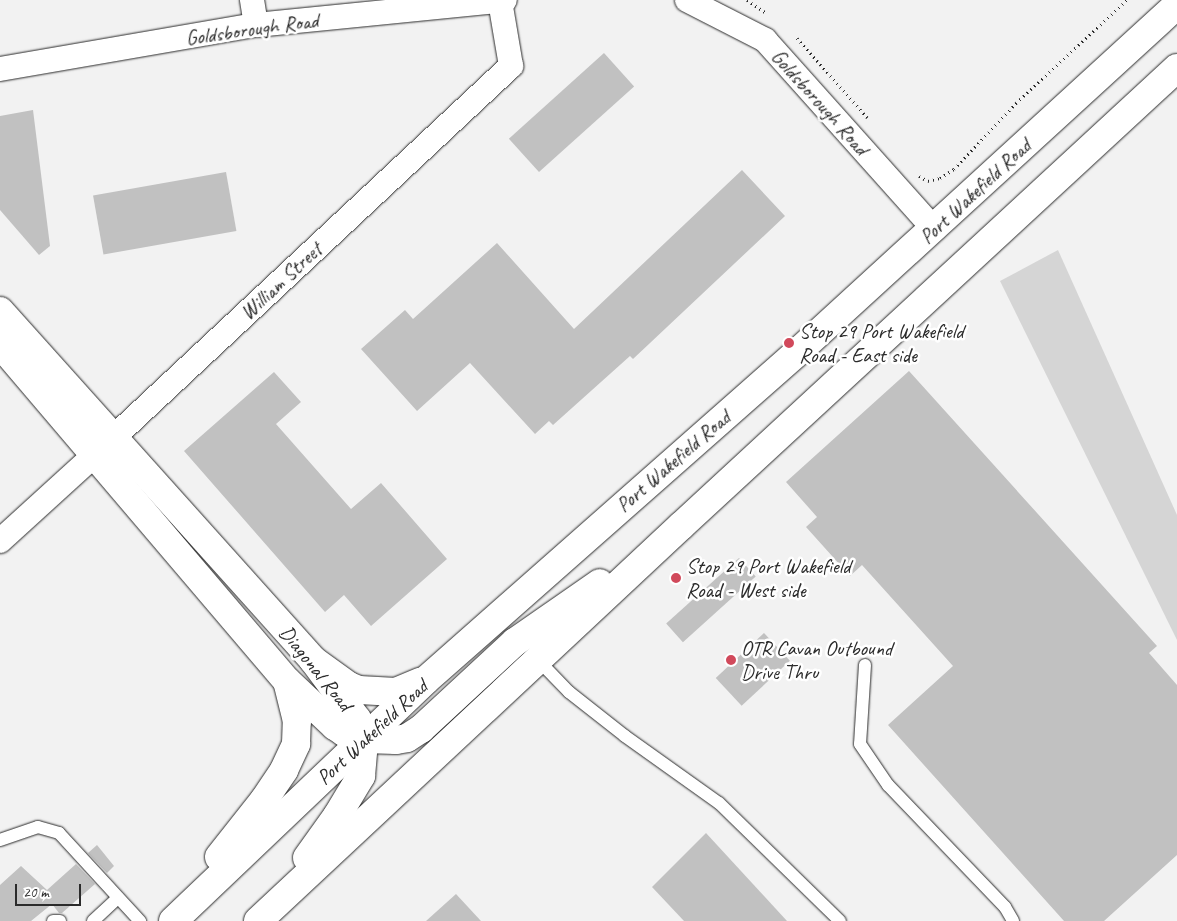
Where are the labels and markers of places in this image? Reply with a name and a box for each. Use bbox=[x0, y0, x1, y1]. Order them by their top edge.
place label: Stop 29 Port Wakefield Road - East side bbox=[799, 318, 964, 368]
marker: Stop 29 Port Wakefield Road - East side bbox=[783, 337, 795, 349]
place label: Stop 29 Port Wakefield Road - West side bbox=[686, 553, 851, 603]
marker: Stop 29 Port Wakefield Road - West side bbox=[670, 572, 682, 584]
place label: OTR Cavan Outbound Drive Thru bbox=[741, 635, 892, 685]
marker: OTR Cavan Outbound Drive Thru bbox=[725, 654, 737, 666]

